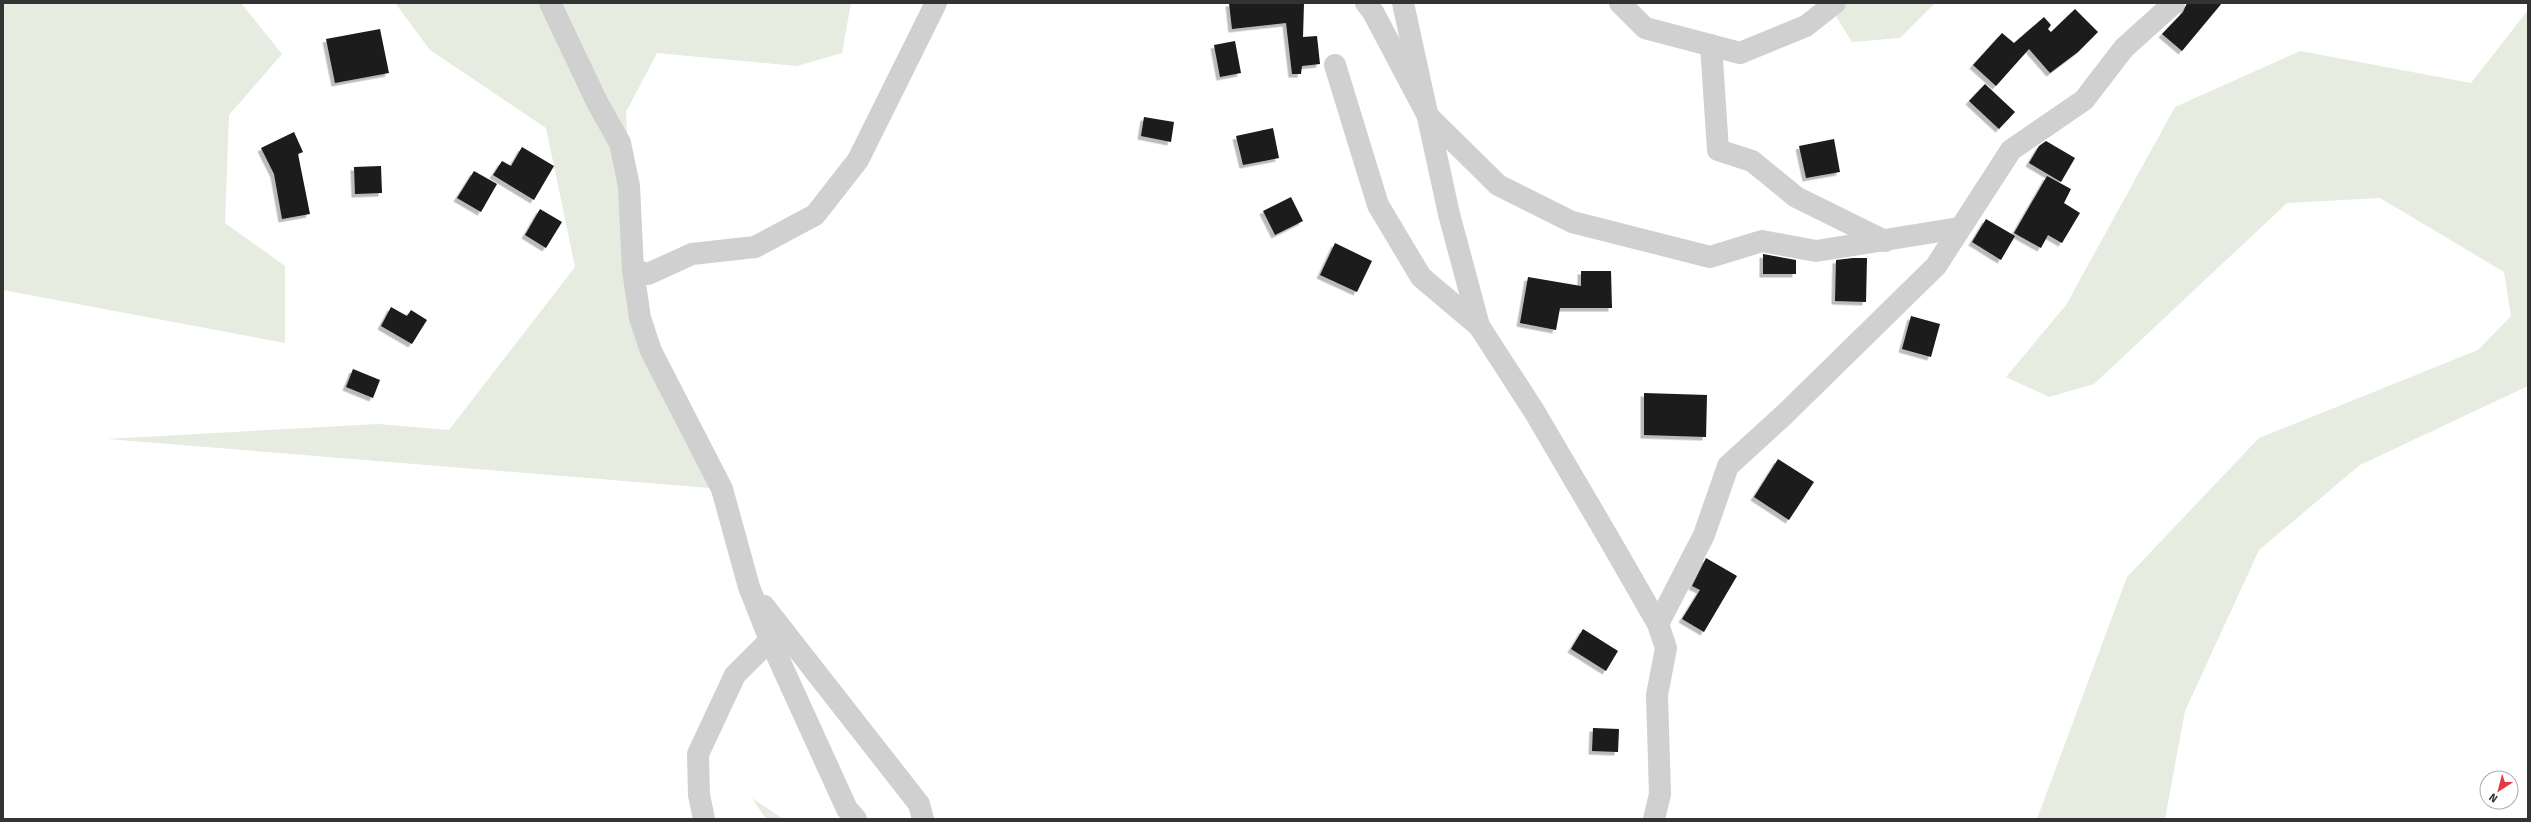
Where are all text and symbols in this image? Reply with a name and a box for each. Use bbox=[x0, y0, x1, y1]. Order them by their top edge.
north arrow bbox=[2479, 770, 2519, 810]
text: N bbox=[2487, 790, 2500, 805]

